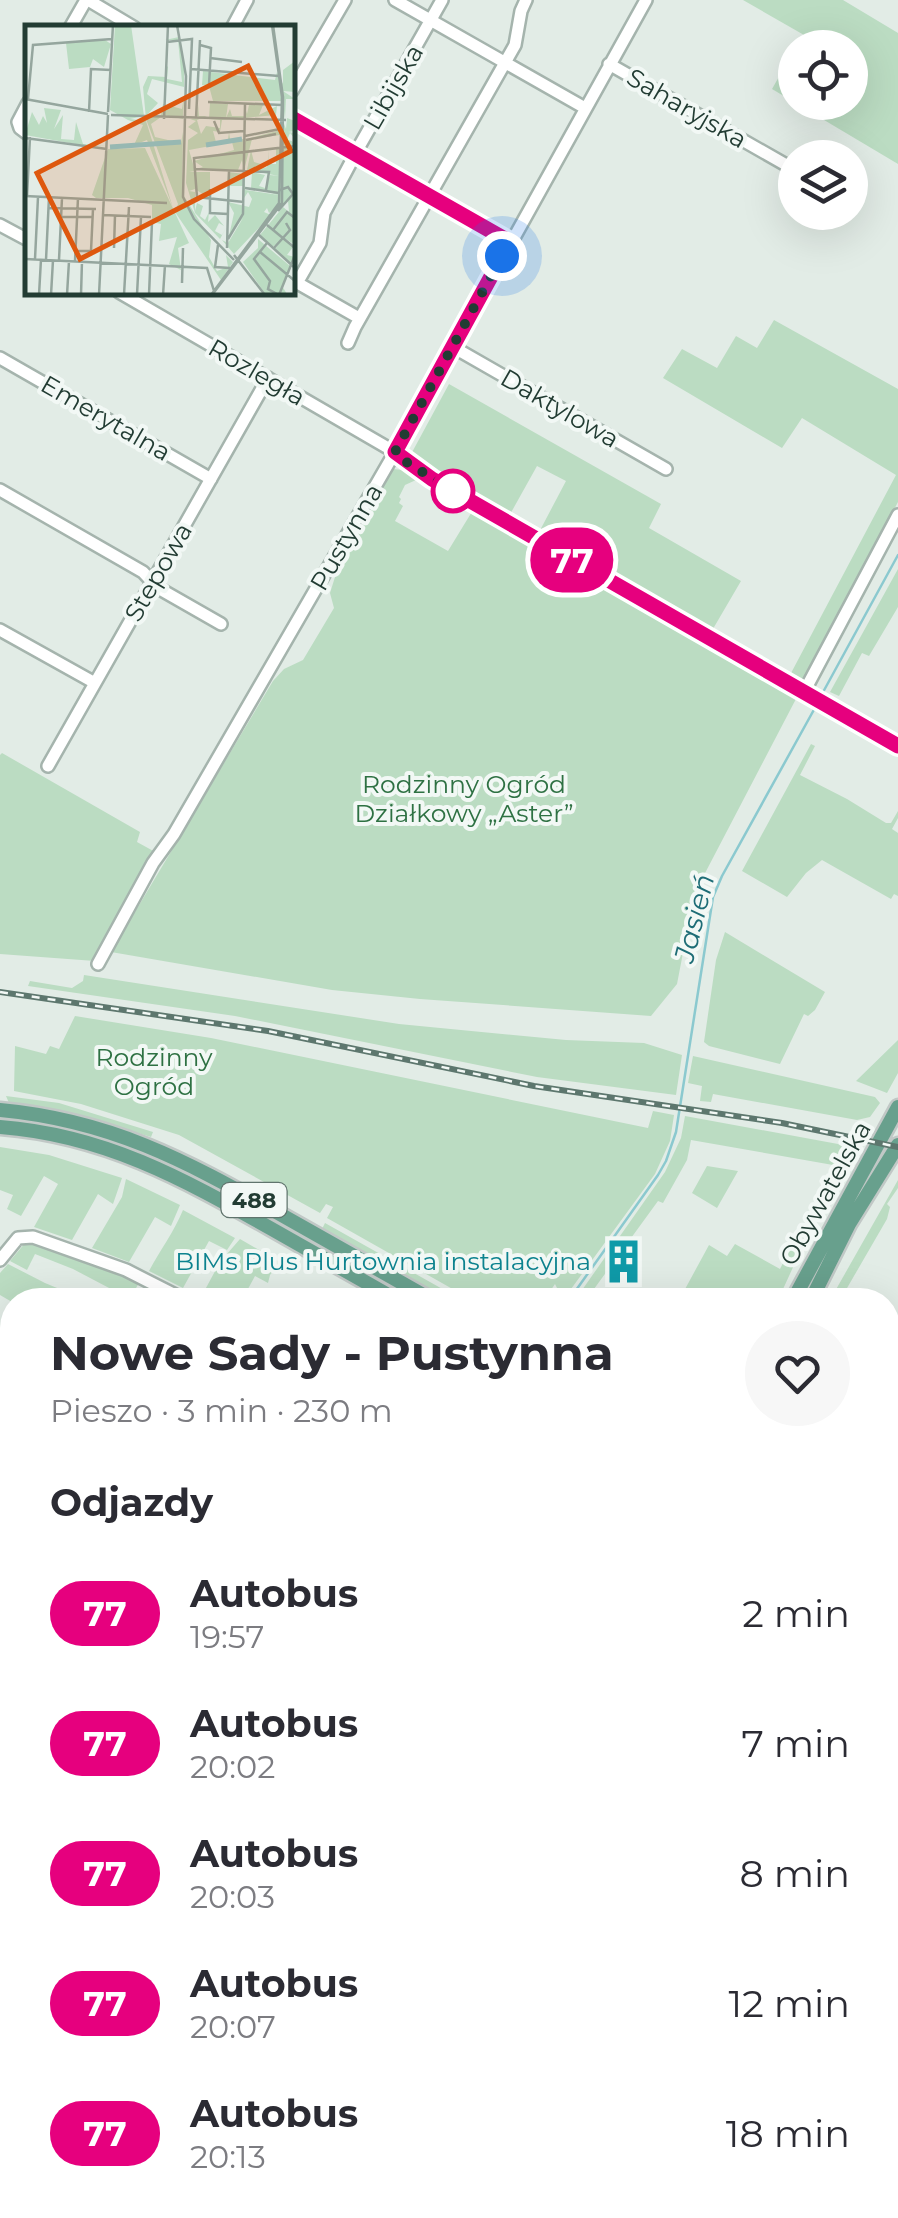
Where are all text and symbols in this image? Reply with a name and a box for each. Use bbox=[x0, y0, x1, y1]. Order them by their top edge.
inset map bbox=[25, 25, 295, 295]
map controls bbox=[778, 30, 868, 230]
button: locate bbox=[778, 30, 868, 120]
street label: Libijska bbox=[357, 39, 429, 135]
street label: Saharyjska bbox=[622, 62, 752, 154]
button: layers bbox=[778, 140, 868, 230]
your location bbox=[477, 231, 527, 281]
street label: Rozległa bbox=[203, 332, 311, 412]
street label: Daktylowa bbox=[496, 362, 624, 454]
street label: Emerytalna bbox=[36, 369, 176, 467]
unlabelled marker bbox=[432, 470, 474, 512]
street label: Pustynna bbox=[303, 478, 389, 596]
street label: Stepowa bbox=[118, 517, 198, 627]
line badge: 77 bbox=[527, 528, 617, 592]
text: 77 bbox=[550, 539, 594, 582]
park label: Rodzinny Ogród Działkowy „Aster” bbox=[354, 769, 574, 828]
water label: Jasień bbox=[666, 870, 721, 968]
park label: Rodzinny Ogród bbox=[95, 1042, 213, 1101]
street label: Obywatelska bbox=[773, 1116, 877, 1270]
road number: 488 bbox=[222, 1183, 286, 1217]
building icon: BIMs Plus Hurtownia instalacyjna bbox=[600, 1237, 648, 1285]
place label: BIMs Plus Hurtownia instalacyjna bbox=[175, 1246, 591, 1276]
button: heart bbox=[745, 1321, 850, 1426]
text: Nowe Sady - Pustynna bbox=[50, 1324, 614, 1382]
text: Pieszo · 3 min · 230 m bbox=[50, 1391, 393, 1430]
text: Odjazdy bbox=[50, 1479, 213, 1526]
text: Autobus bbox=[190, 1570, 358, 1617]
text: 2 min bbox=[742, 1590, 850, 1637]
text: 77 bbox=[83, 1592, 127, 1635]
text: 19:57 bbox=[190, 1617, 264, 1656]
text: Autobus bbox=[190, 1700, 358, 1747]
text: 7 min bbox=[741, 1720, 850, 1767]
text: 77 bbox=[83, 1722, 127, 1765]
text: 20:02 bbox=[190, 1747, 275, 1786]
text: Autobus bbox=[190, 1830, 358, 1877]
text: 8 min bbox=[740, 1850, 850, 1897]
text: 77 bbox=[83, 1852, 127, 1895]
text: 20:03 bbox=[190, 1877, 275, 1916]
text: Autobus bbox=[190, 1960, 358, 2007]
text: 12 min bbox=[729, 1980, 850, 2027]
text: 77 bbox=[83, 1982, 127, 2025]
text: 20:07 bbox=[190, 2007, 276, 2046]
text: Autobus bbox=[190, 2090, 358, 2137]
text: 18 min bbox=[726, 2110, 850, 2157]
text: 77 bbox=[83, 2112, 127, 2155]
text: 20:13 bbox=[190, 2137, 266, 2176]

